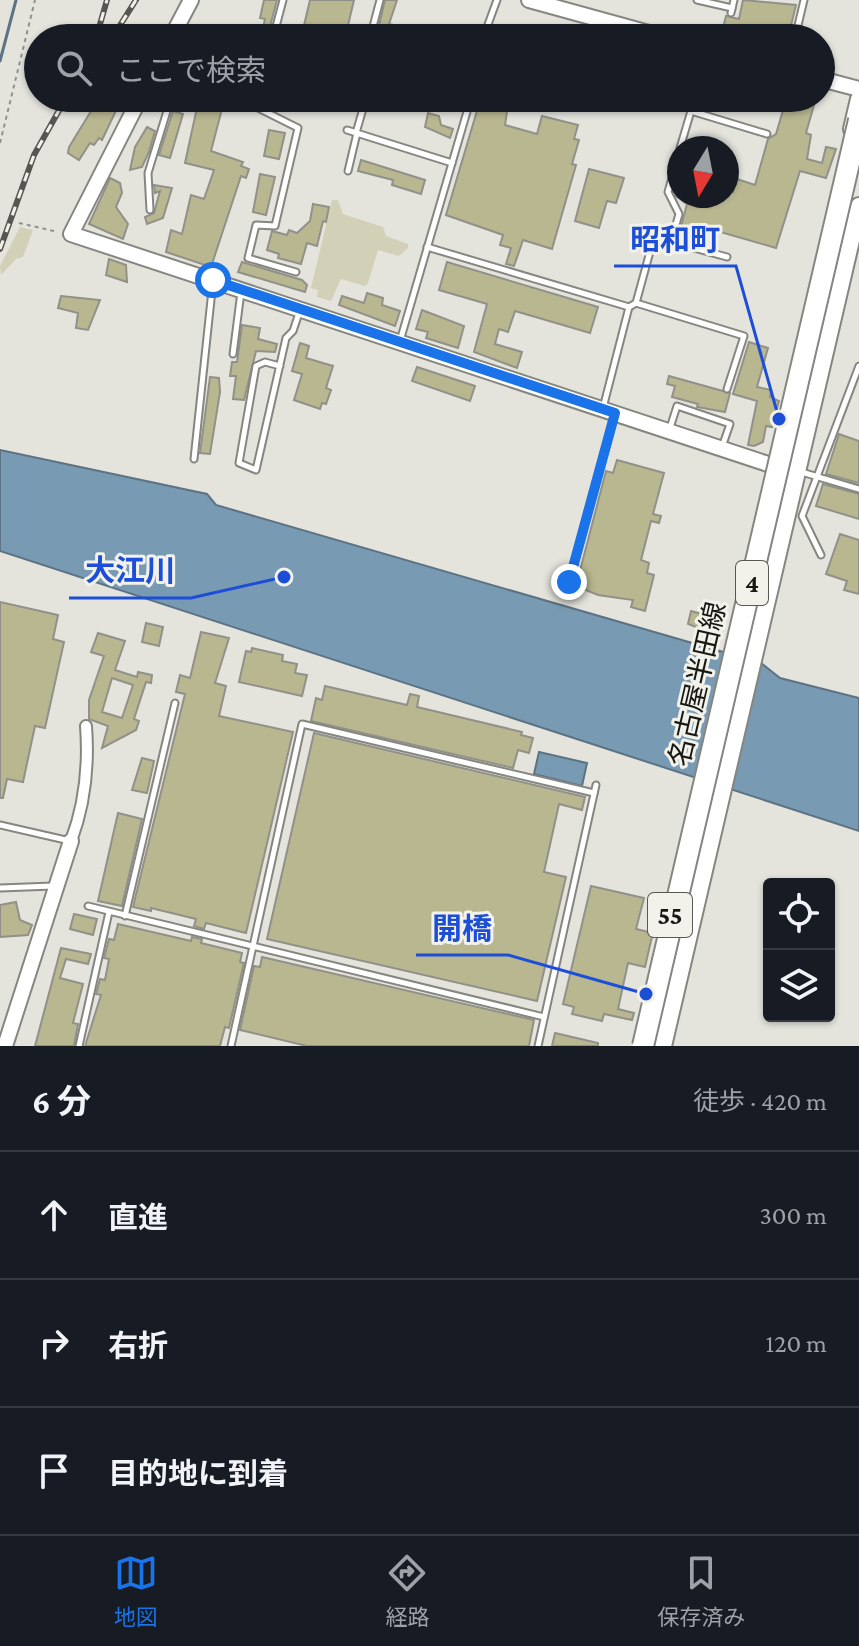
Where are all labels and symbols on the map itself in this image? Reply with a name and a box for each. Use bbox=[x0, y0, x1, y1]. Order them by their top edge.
north arrow bbox=[667, 136, 739, 208]
callout: 昭和町 bbox=[614, 212, 736, 266]
text: 昭和町 bbox=[630, 223, 720, 256]
route start bbox=[195, 262, 231, 298]
callout: 大江川 bbox=[69, 544, 191, 598]
text: 大江川 bbox=[85, 554, 175, 587]
road number: 4 bbox=[736, 561, 768, 605]
route end bbox=[551, 564, 587, 600]
street label: 名古屋半田線 bbox=[663, 599, 731, 769]
road number: 55 bbox=[648, 893, 692, 937]
callout: 開橋 bbox=[416, 901, 508, 955]
text: 開橋 bbox=[432, 912, 492, 945]

